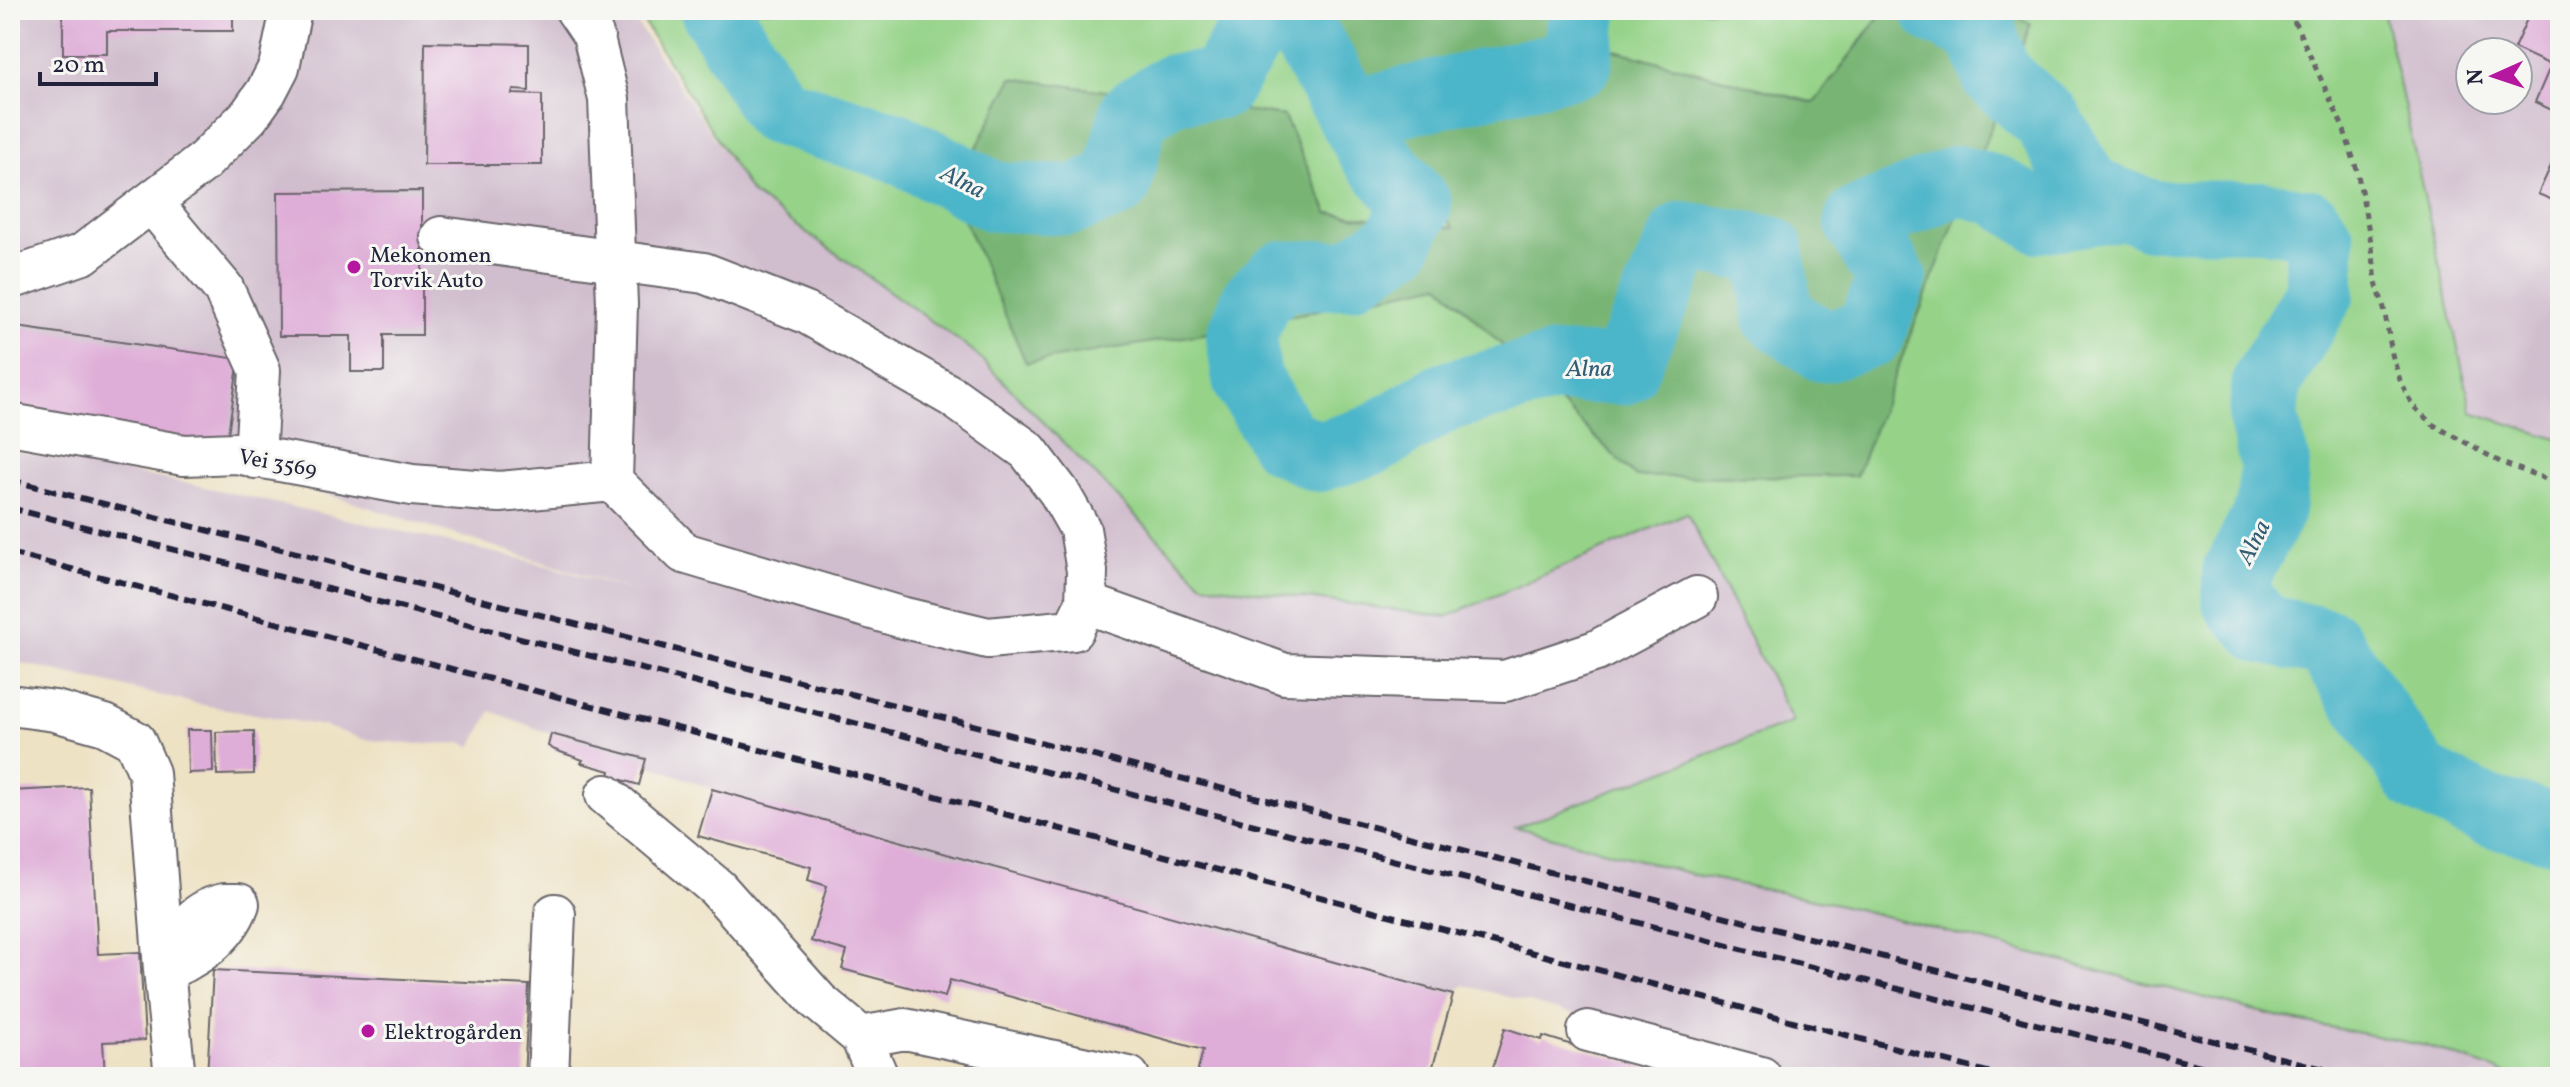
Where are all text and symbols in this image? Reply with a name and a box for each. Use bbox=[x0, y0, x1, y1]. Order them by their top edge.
scale bar bbox=[40, 36, 156, 86]
north arrow bbox=[2454, 36, 2534, 116]
text: 20 m bbox=[52, 49, 105, 83]
text: N bbox=[2461, 68, 2492, 86]
water label: Alna bbox=[933, 157, 990, 208]
place label: Mekonomen Torvik Auto bbox=[370, 241, 492, 297]
marker: Mekonomen Torvik Auto bbox=[345, 258, 363, 276]
water label: Alna bbox=[1565, 353, 1612, 387]
street label: Vei 3569 bbox=[236, 442, 319, 487]
water label: Alna bbox=[2229, 515, 2280, 572]
place label: Elektrogården bbox=[384, 1018, 522, 1049]
marker: Elektrogården bbox=[359, 1022, 377, 1040]

